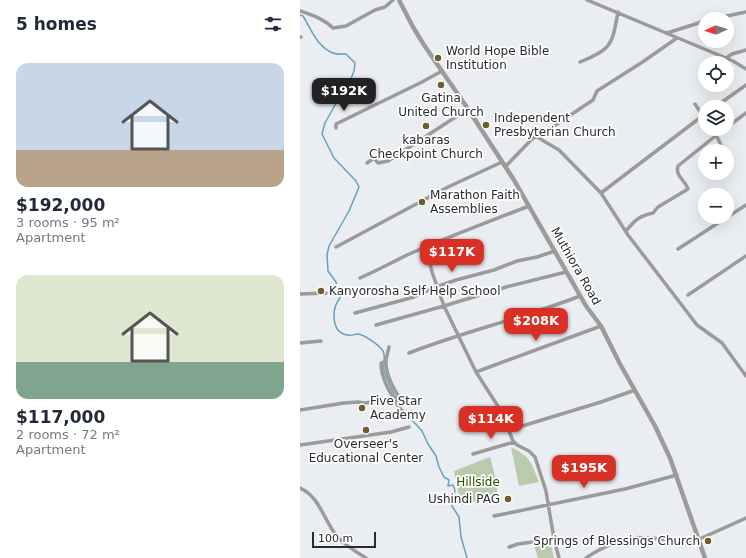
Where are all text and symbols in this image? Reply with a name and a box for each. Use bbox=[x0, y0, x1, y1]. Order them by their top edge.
north arrow bbox=[698, 12, 734, 48]
map controls bbox=[698, 12, 734, 224]
icon: filters bbox=[262, 13, 284, 35]
text: 5 homes bbox=[16, 14, 97, 34]
place label: World Hope Bible Institution bbox=[446, 44, 549, 72]
marker: World Hope Bible Institution bbox=[433, 53, 443, 63]
button: locate bbox=[698, 56, 734, 92]
pin: $192K bbox=[316, 78, 372, 112]
marker: Gatina United Church bbox=[436, 80, 446, 90]
text: $192K bbox=[321, 83, 367, 98]
icon: home bbox=[114, 89, 186, 161]
place label: Gatina United Church bbox=[398, 91, 484, 119]
button: layers bbox=[698, 100, 734, 136]
place label: Independent Presbyterian Church bbox=[494, 111, 616, 139]
marker: Independent Presbyterian Church bbox=[481, 120, 491, 130]
marker: kabaras Checkpoint Church bbox=[421, 121, 431, 131]
place label: kabaras Checkpoint Church bbox=[369, 133, 483, 161]
button: + bbox=[698, 144, 734, 180]
place label: Marathon Faith Assemblies bbox=[430, 188, 520, 216]
button: − bbox=[698, 188, 734, 224]
text: $192,000 bbox=[16, 195, 105, 215]
marker: Marathon Faith Assemblies bbox=[417, 197, 427, 207]
text: 3 rooms · 95 m² bbox=[16, 215, 120, 230]
street label: Muthiora Road bbox=[548, 225, 604, 307]
text: Apartment bbox=[16, 230, 86, 245]
pin: $117K bbox=[424, 239, 480, 273]
text: $117K bbox=[429, 244, 475, 259]
place label: Kanyorosha Self Help School bbox=[329, 284, 500, 298]
marker: Kanyorosha Self Help School bbox=[316, 286, 326, 296]
icon: home bbox=[114, 301, 186, 373]
pin: $208K bbox=[508, 308, 564, 342]
text: $208K bbox=[513, 313, 559, 328]
place label: Five Star Academy bbox=[370, 394, 426, 422]
marker: Five Star Academy bbox=[357, 403, 367, 413]
pin: $114K bbox=[463, 406, 519, 440]
text: $117,000 bbox=[16, 407, 105, 427]
text: $114K bbox=[468, 411, 514, 426]
marker: Overseer's Educational Center bbox=[361, 425, 371, 435]
text: 2 rooms · 72 m² bbox=[16, 427, 120, 442]
place label: Overseer's Educational Center bbox=[309, 437, 423, 465]
text: Apartment bbox=[16, 442, 86, 457]
pin: $195K bbox=[556, 455, 612, 489]
text: $195K bbox=[561, 460, 607, 475]
park label: Hillside bbox=[456, 475, 500, 489]
place label: Ushindi PAG bbox=[428, 492, 500, 506]
marker: Ushindi PAG bbox=[503, 494, 513, 504]
scale bar bbox=[312, 530, 376, 549]
text: 100 m bbox=[318, 532, 353, 545]
place label: Springs of Blessings Church bbox=[533, 534, 700, 548]
marker: Springs of Blessings Church bbox=[703, 536, 713, 546]

